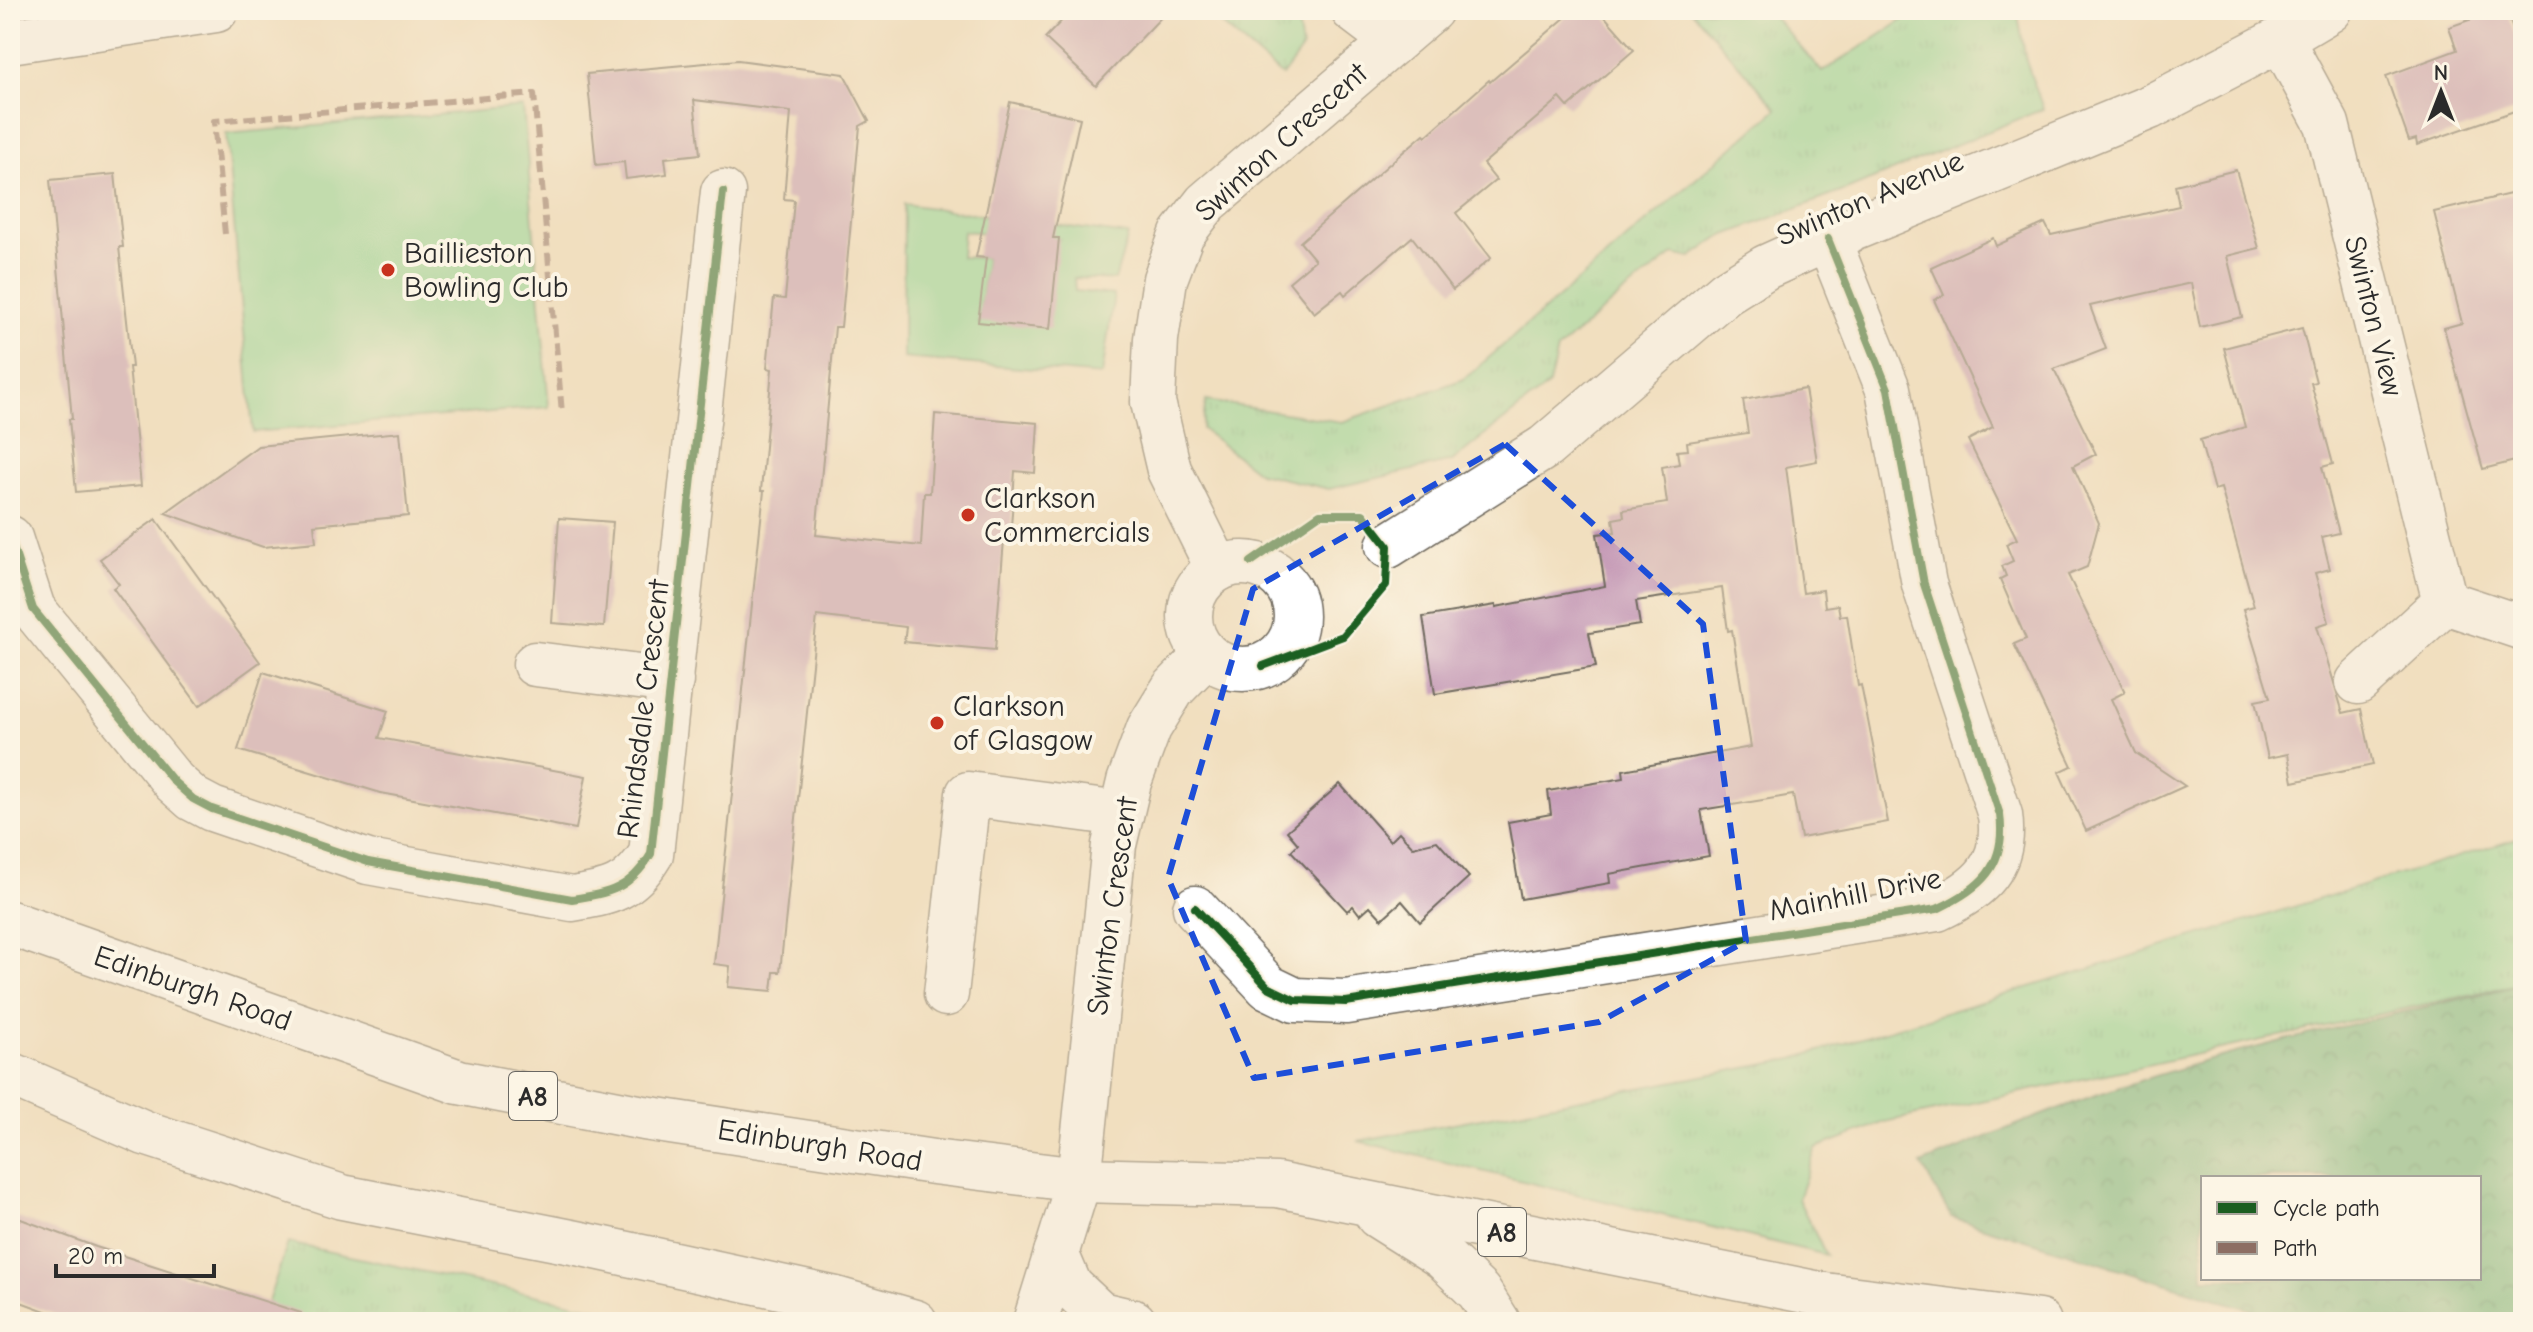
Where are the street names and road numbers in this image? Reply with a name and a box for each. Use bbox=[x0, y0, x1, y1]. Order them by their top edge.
street label: Swinton Crescent bbox=[1188, 55, 1376, 229]
street label: Swinton Avenue bbox=[1772, 143, 1969, 254]
street label: Swinton View bbox=[2337, 232, 2410, 400]
street label: Rhindsdale Crescent bbox=[610, 576, 677, 840]
street label: Swinton Crescent bbox=[1080, 793, 1145, 1017]
street label: Mainhill Drive bbox=[1766, 861, 1944, 928]
street label: Edinburgh Road bbox=[89, 938, 296, 1039]
road number: A8 bbox=[509, 1072, 557, 1120]
street label: Edinburgh Road bbox=[715, 1112, 925, 1179]
road number: A8 bbox=[1478, 1208, 1526, 1256]

